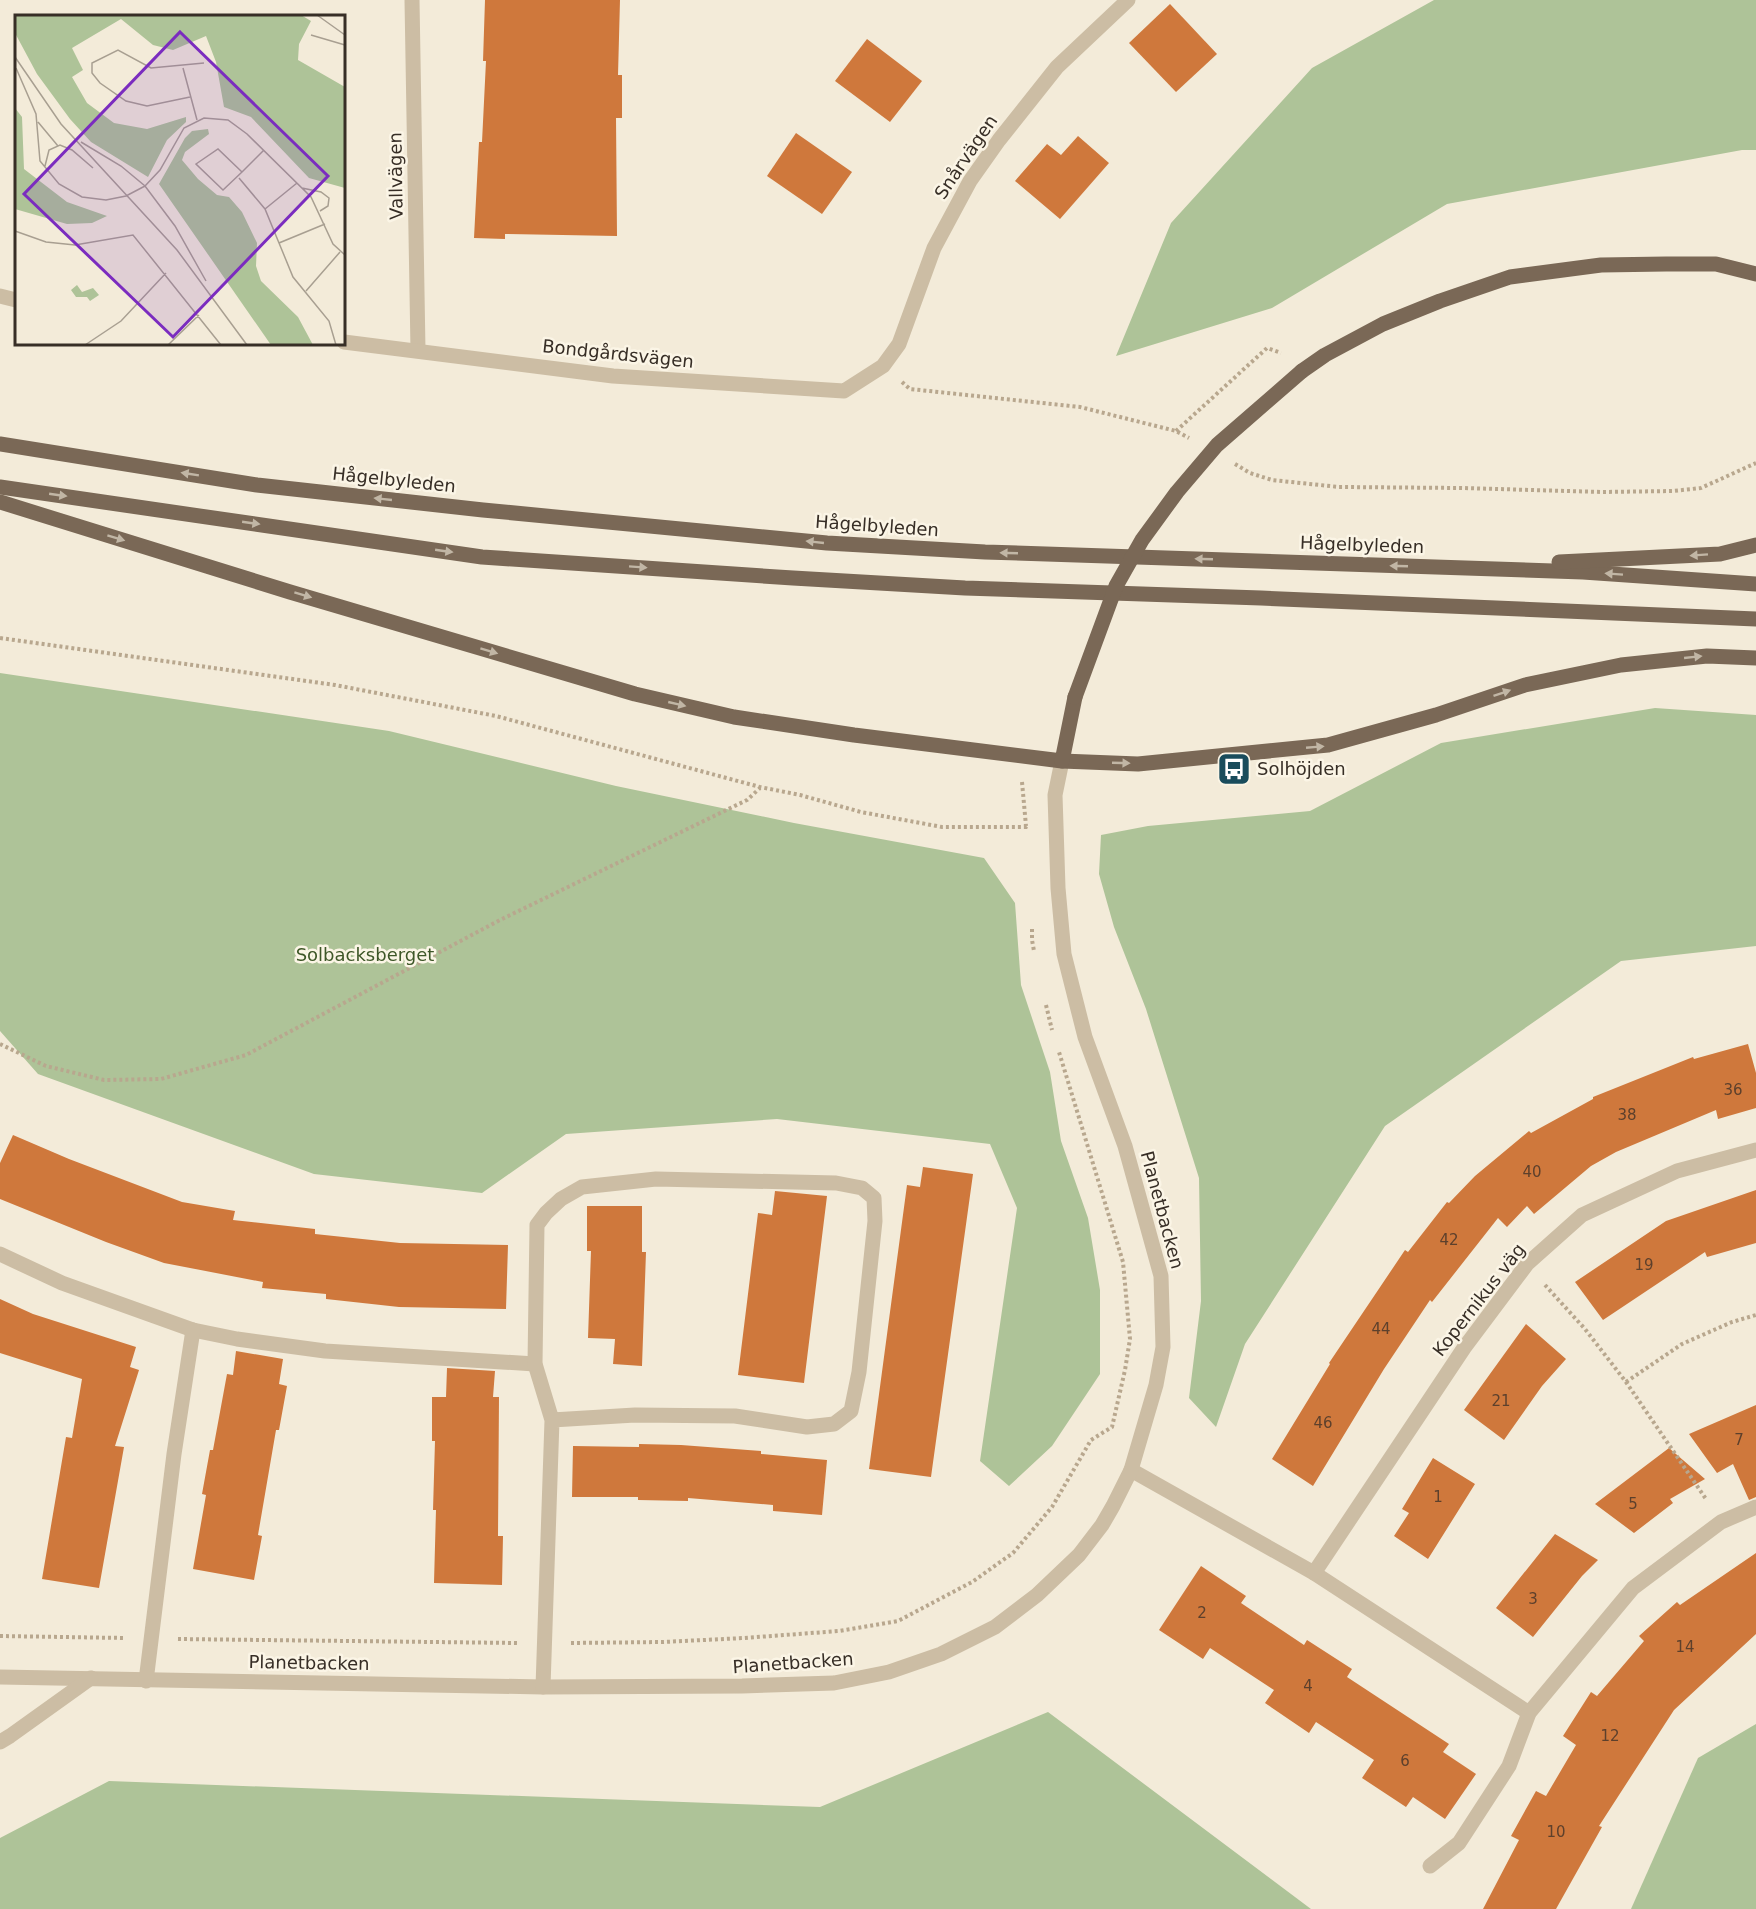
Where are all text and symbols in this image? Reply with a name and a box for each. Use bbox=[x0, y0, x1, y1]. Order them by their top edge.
inset map bbox=[15, 15, 345, 345]
street label: Snårvägen bbox=[930, 111, 1001, 203]
street label: Vallvägen bbox=[384, 132, 407, 220]
street label: Bondgårdsvägen bbox=[541, 335, 695, 372]
street label: Hågelbyleden bbox=[331, 463, 457, 496]
one-way arrow bbox=[180, 469, 199, 478]
one-way arrow bbox=[48, 490, 67, 499]
one-way arrow bbox=[373, 494, 392, 504]
street label: Hågelbyleden bbox=[814, 511, 940, 540]
one-way arrow bbox=[241, 519, 260, 528]
street label: Hågelbyleden bbox=[1300, 532, 1424, 557]
one-way arrow bbox=[107, 534, 125, 543]
one-way arrow bbox=[805, 537, 824, 547]
one-way arrow bbox=[434, 546, 453, 555]
one-way arrow bbox=[1000, 548, 1019, 557]
one-way arrow bbox=[1689, 551, 1708, 560]
one-way arrow bbox=[1195, 555, 1214, 564]
one-way arrow bbox=[1389, 561, 1408, 571]
one-way arrow bbox=[629, 563, 648, 572]
one-way arrow bbox=[1604, 569, 1623, 579]
one-way arrow bbox=[294, 591, 312, 600]
one-way arrow bbox=[480, 647, 498, 656]
one-way arrow bbox=[1684, 652, 1703, 662]
one-way arrow bbox=[1493, 688, 1511, 697]
one-way arrow bbox=[668, 699, 686, 709]
one-way arrow bbox=[1305, 742, 1324, 752]
bus stop icon: Solhöjden bbox=[1216, 751, 1252, 787]
one-way arrow bbox=[1111, 758, 1130, 768]
place label: Solhöjden bbox=[1257, 758, 1346, 779]
park label: Solbacksberget bbox=[296, 944, 434, 965]
house number: 36 bbox=[1723, 1081, 1743, 1099]
house number: 38 bbox=[1617, 1106, 1637, 1124]
street label: Planetbacken bbox=[1137, 1149, 1188, 1271]
house number: 40 bbox=[1522, 1163, 1542, 1181]
house number: 42 bbox=[1439, 1231, 1459, 1249]
street label: Kopernikus väg bbox=[1428, 1239, 1529, 1360]
house number: 19 bbox=[1634, 1256, 1654, 1274]
house number: 44 bbox=[1371, 1320, 1391, 1338]
house number: 21 bbox=[1491, 1392, 1511, 1410]
house number: 46 bbox=[1313, 1414, 1333, 1432]
house number: 7 bbox=[1734, 1431, 1744, 1449]
house number: 1 bbox=[1433, 1488, 1443, 1506]
house number: 5 bbox=[1628, 1495, 1638, 1513]
house number: 3 bbox=[1528, 1590, 1538, 1608]
house number: 2 bbox=[1197, 1604, 1207, 1622]
house number: 14 bbox=[1675, 1638, 1695, 1656]
street label: Planetbacken bbox=[732, 1648, 854, 1677]
street label: Planetbacken bbox=[248, 1651, 370, 1674]
house number: 4 bbox=[1303, 1677, 1313, 1695]
house number: 12 bbox=[1600, 1727, 1620, 1745]
house number: 6 bbox=[1400, 1752, 1410, 1770]
house number: 10 bbox=[1546, 1823, 1566, 1841]

